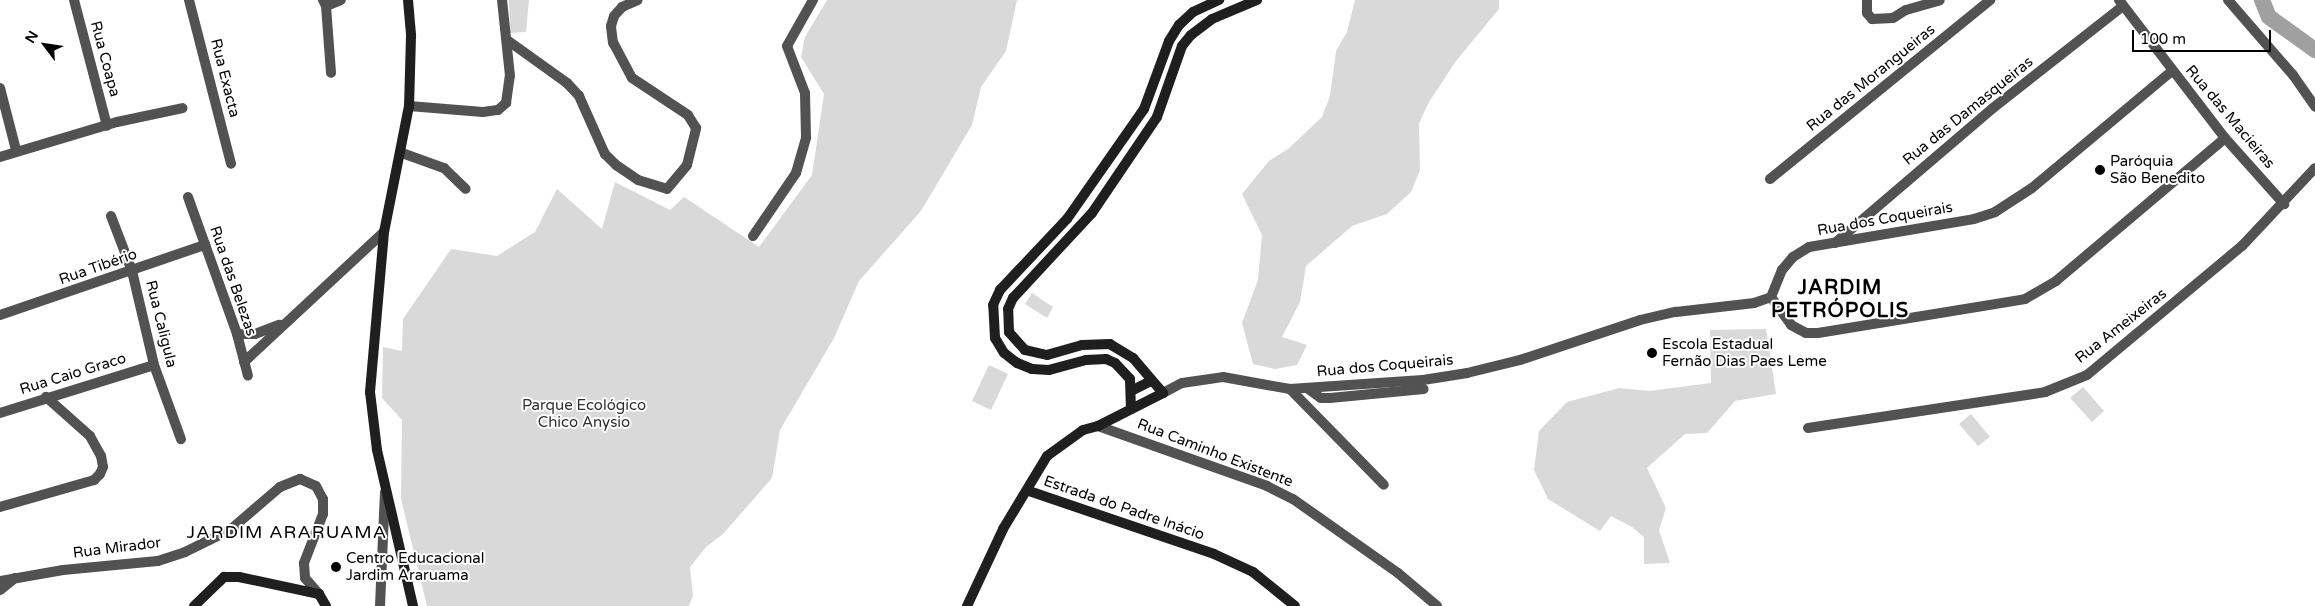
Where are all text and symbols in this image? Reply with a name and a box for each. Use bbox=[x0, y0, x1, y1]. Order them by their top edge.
street label: Rua Coapa bbox=[86, 19, 124, 99]
north arrow bbox=[20, 20, 70, 70]
scale bar bbox=[2135, 20, 2274, 52]
street label: Rua das Morangueiras bbox=[1803, 21, 1939, 135]
text: N bbox=[22, 28, 42, 46]
text: 100 m bbox=[2140, 30, 2186, 48]
street label: Rua Exacta bbox=[207, 37, 243, 119]
street label: Rua das Damasqueiras bbox=[1899, 53, 2037, 169]
street label: Rua das Macieiras bbox=[2182, 62, 2278, 172]
place label: Paróquia São Benedito bbox=[2110, 152, 2205, 187]
marker: Paróquia São Benedito bbox=[2094, 164, 2106, 176]
street label: Rua dos Coqueirais bbox=[1816, 198, 1954, 240]
street label: Rua das Belezas bbox=[206, 224, 260, 338]
street label: Rua Tibério bbox=[57, 245, 139, 289]
district label: JARDIM PETRÓPOLIS bbox=[1770, 277, 1910, 324]
street label: Rua Caligula bbox=[141, 279, 181, 369]
street label: Rua Ameixeiras bbox=[2072, 285, 2170, 367]
place label: Escola Estadual Fernão Dias Paes Leme bbox=[1662, 335, 1827, 370]
marker: Escola Estadual Fernão Dias Paes Leme bbox=[1646, 347, 1658, 359]
street label: Rua Caio Graco bbox=[18, 349, 128, 399]
street label: Rua dos Coqueirais bbox=[1316, 351, 1454, 381]
park label: Parque Ecológico Chico Anysio bbox=[522, 396, 646, 431]
street label: Rua Caminho Existente bbox=[1135, 415, 1295, 491]
street label: Estrada do Padre Inácio bbox=[1041, 472, 1207, 544]
district label: JARDIM ARARUAMA bbox=[185, 521, 389, 543]
street label: Rua Mirador bbox=[72, 534, 162, 562]
place label: Centro Educacional Jardim Araruama bbox=[346, 549, 484, 584]
marker: Centro Educacional Jardim Araruama bbox=[330, 561, 342, 573]

